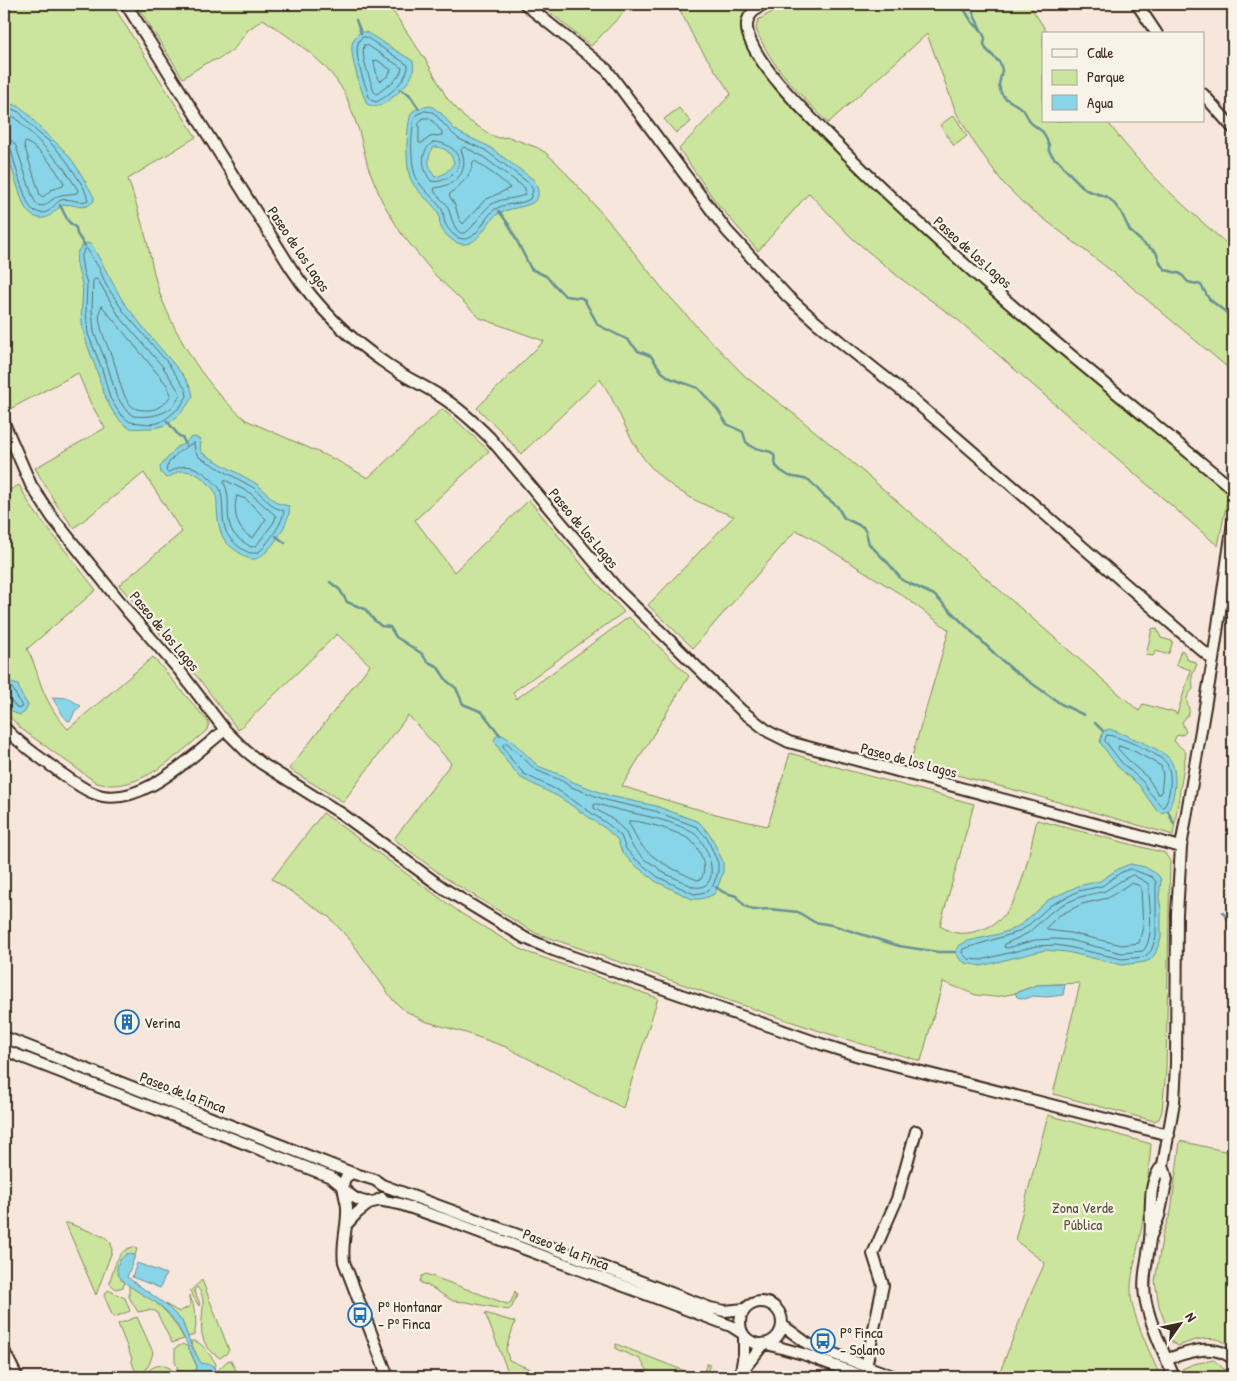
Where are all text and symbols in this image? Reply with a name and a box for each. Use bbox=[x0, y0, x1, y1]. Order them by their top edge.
legend bbox=[1042, 32, 1204, 122]
text: Calle bbox=[1087, 42, 1114, 63]
text: Parque bbox=[1087, 66, 1125, 87]
text: Agua bbox=[1087, 92, 1113, 113]
street label: Paseo de los Lagos bbox=[263, 202, 335, 296]
street label: Paseo de los Lagos bbox=[929, 211, 1017, 293]
street label: Paseo de los Lagos bbox=[544, 483, 624, 573]
street label: Paseo de los Lagos bbox=[125, 586, 205, 676]
street label: Paseo de los Lagos bbox=[859, 737, 960, 783]
building icon: Verina bbox=[114, 1009, 140, 1035]
place label: Verina bbox=[144, 1012, 180, 1033]
street label: Paseo de la Finca bbox=[137, 1066, 229, 1118]
park label: Zona Verde Pública bbox=[1052, 1197, 1114, 1235]
street label: Paseo de la Finca bbox=[520, 1223, 612, 1275]
place label: Pº Hontanar - Pº Finca bbox=[378, 1296, 443, 1334]
north arrow bbox=[1154, 1298, 1204, 1348]
bus stop icon: Pº Hontanar - Pº Finca bbox=[347, 1302, 373, 1328]
text: N bbox=[1181, 1308, 1202, 1325]
place label: Pº Finca - Solano bbox=[840, 1322, 885, 1360]
bus stop icon: Pº Finca - Solano bbox=[810, 1328, 836, 1354]

